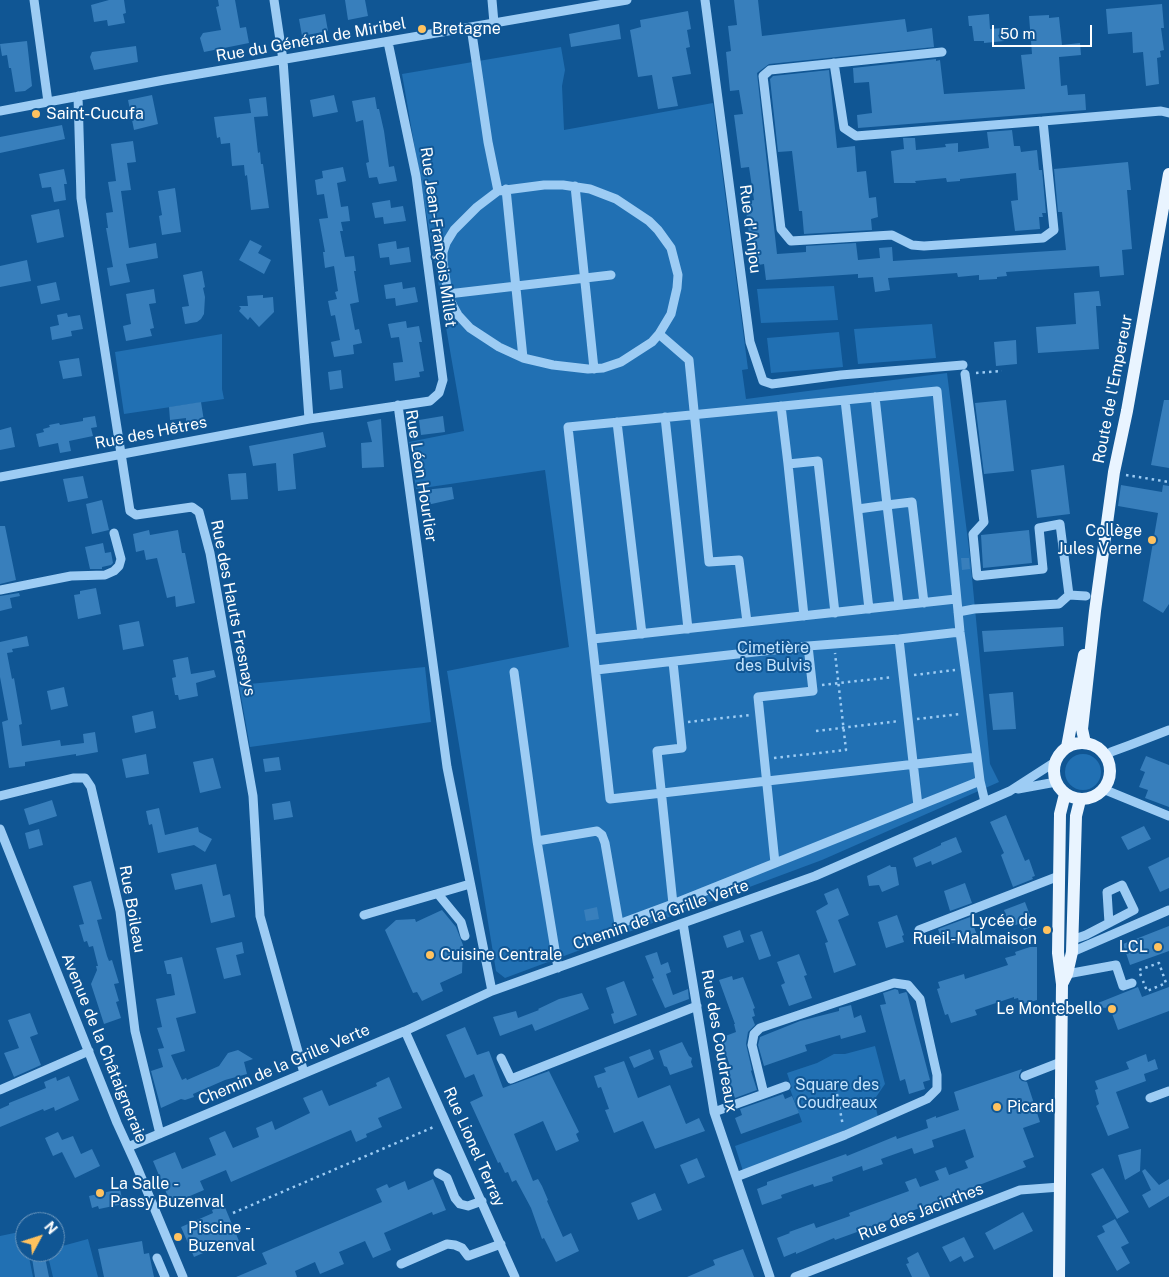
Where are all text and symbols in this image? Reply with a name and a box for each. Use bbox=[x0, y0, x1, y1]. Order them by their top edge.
street label: Rue du Général de Miribel bbox=[214, 14, 408, 66]
scale bar bbox=[994, 15, 1094, 47]
place label: Bretagne bbox=[432, 19, 501, 39]
marker: Bretagne bbox=[416, 23, 428, 35]
text: 50 m bbox=[1000, 25, 1035, 42]
place label: Saint-Cucufa bbox=[46, 104, 144, 124]
marker: Saint-Cucufa bbox=[30, 108, 42, 120]
street label: Rue Jean-François Millet bbox=[416, 146, 460, 328]
street label: Rue d'Anjou bbox=[735, 183, 765, 275]
street label: Route de l'Empereur bbox=[1089, 313, 1137, 465]
street label: Rue Léon Hourlier bbox=[401, 408, 441, 544]
street label: Rue des Hêtres bbox=[93, 413, 209, 453]
street label: Rue des Hauts Fresnays bbox=[206, 518, 260, 698]
place label: Collège Jules Verne bbox=[1057, 521, 1142, 559]
marker: Collège Jules Verne bbox=[1146, 534, 1158, 546]
park label: Cimetière des Bulvis bbox=[735, 638, 811, 676]
street label: Rue Boileau bbox=[115, 864, 149, 954]
street label: Chemin de la Grille Verte bbox=[571, 876, 751, 954]
place label: Lycée de Rueil-Malmaison bbox=[913, 911, 1037, 949]
marker: Lycée de Rueil-Malmaison bbox=[1041, 924, 1053, 936]
place label: LCL bbox=[1119, 937, 1148, 957]
marker: LCL bbox=[1152, 941, 1164, 953]
place label: Cuisine Centrale bbox=[440, 945, 562, 965]
marker: Cuisine Centrale bbox=[424, 949, 436, 961]
street label: Avenue de la Châtaigneraie bbox=[57, 950, 151, 1146]
street label: Rue des Coudreaux bbox=[697, 968, 741, 1114]
place label: Le Montebello bbox=[996, 999, 1102, 1019]
marker: Le Montebello bbox=[1106, 1003, 1118, 1015]
street label: Chemin de la Grille Verte bbox=[195, 1020, 373, 1110]
park label: Square des Coudreaux bbox=[795, 1075, 879, 1113]
street label: Rue Lionel Terray bbox=[439, 1084, 509, 1210]
place label: Picard bbox=[1007, 1097, 1054, 1117]
marker: Picard bbox=[991, 1101, 1003, 1113]
place label: La Salle - Passy Buzenval bbox=[110, 1174, 225, 1212]
street label: Rue des Jacinthes bbox=[856, 1179, 986, 1245]
marker: La Salle - Passy Buzenval bbox=[94, 1187, 106, 1199]
north arrow bbox=[15, 1212, 65, 1262]
place label: Piscine - Buzenval bbox=[188, 1218, 255, 1256]
text: N bbox=[41, 1219, 60, 1237]
marker: Piscine - Buzenval bbox=[172, 1231, 184, 1243]

